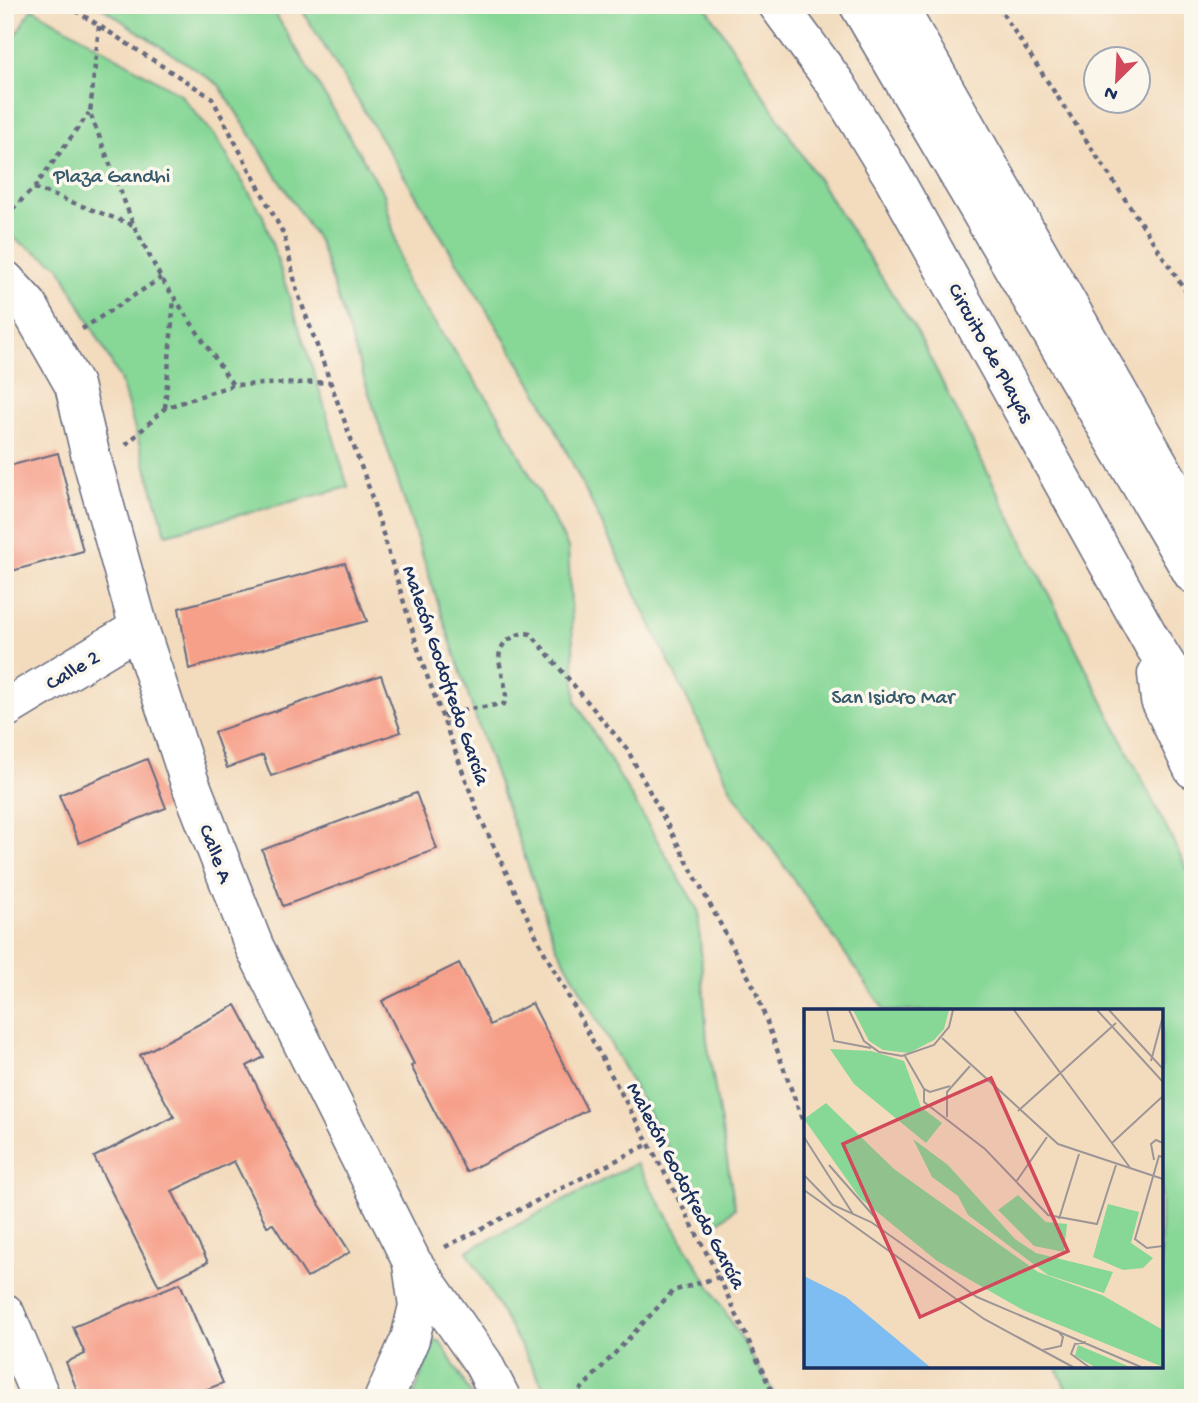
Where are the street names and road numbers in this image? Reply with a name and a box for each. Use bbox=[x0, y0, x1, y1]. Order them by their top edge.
street label: Circuito de Playas bbox=[940, 280, 1038, 429]
street label: Malecón Godofredo García bbox=[394, 563, 493, 790]
street label: Calle 2 bbox=[42, 646, 105, 698]
street label: Calle A bbox=[191, 822, 237, 888]
street label: Malecón Godofredo García bbox=[619, 1079, 750, 1295]

